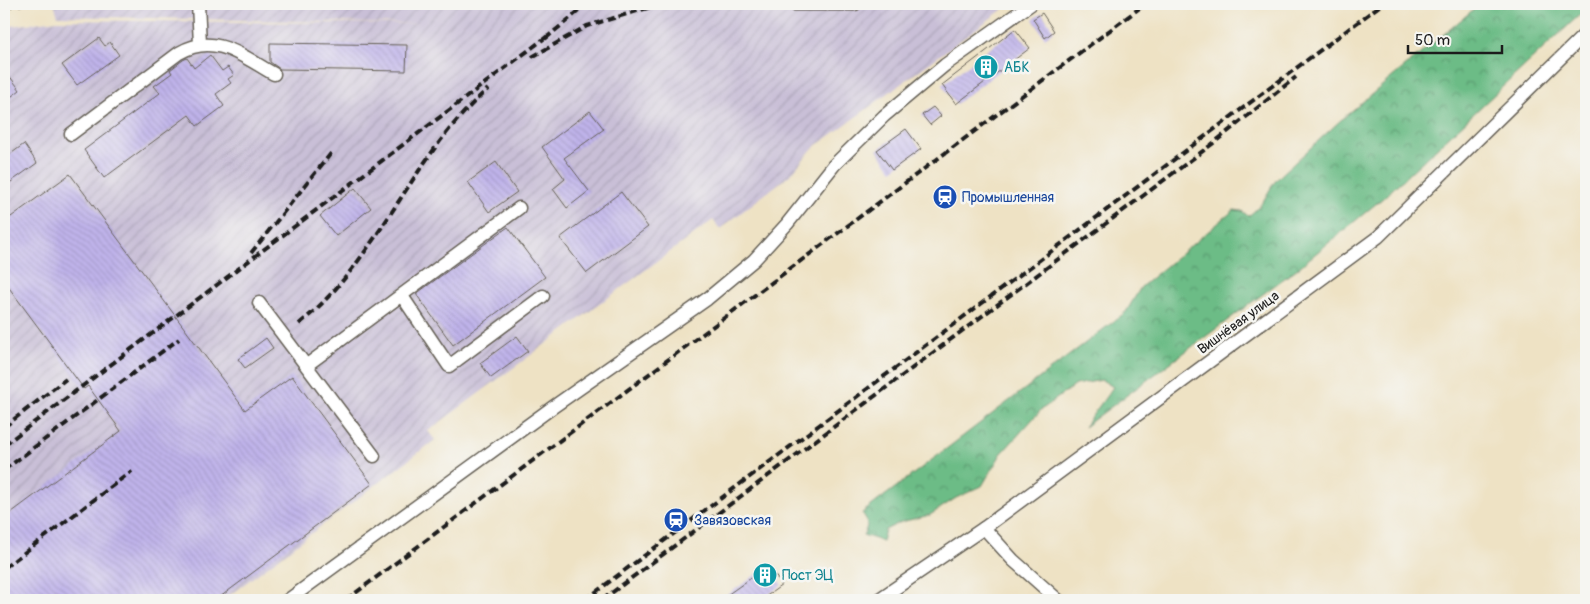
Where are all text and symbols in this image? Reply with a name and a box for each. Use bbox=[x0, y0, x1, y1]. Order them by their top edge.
scale bar bbox=[1408, 22, 1501, 54]
text: 50 m bbox=[1415, 31, 1450, 50]
building icon: АБК bbox=[973, 54, 999, 80]
place label: АБК bbox=[1004, 59, 1030, 76]
station icon: Промышленная bbox=[932, 184, 958, 210]
place label: Промышленная bbox=[962, 189, 1054, 206]
street label: Вишнёвая улица bbox=[1194, 287, 1282, 358]
station icon: Завязовская bbox=[663, 507, 689, 533]
place label: Завязовская bbox=[694, 512, 771, 529]
building icon: Пост ЭЦ bbox=[752, 562, 778, 588]
place label: Пост ЭЦ bbox=[782, 567, 833, 584]

